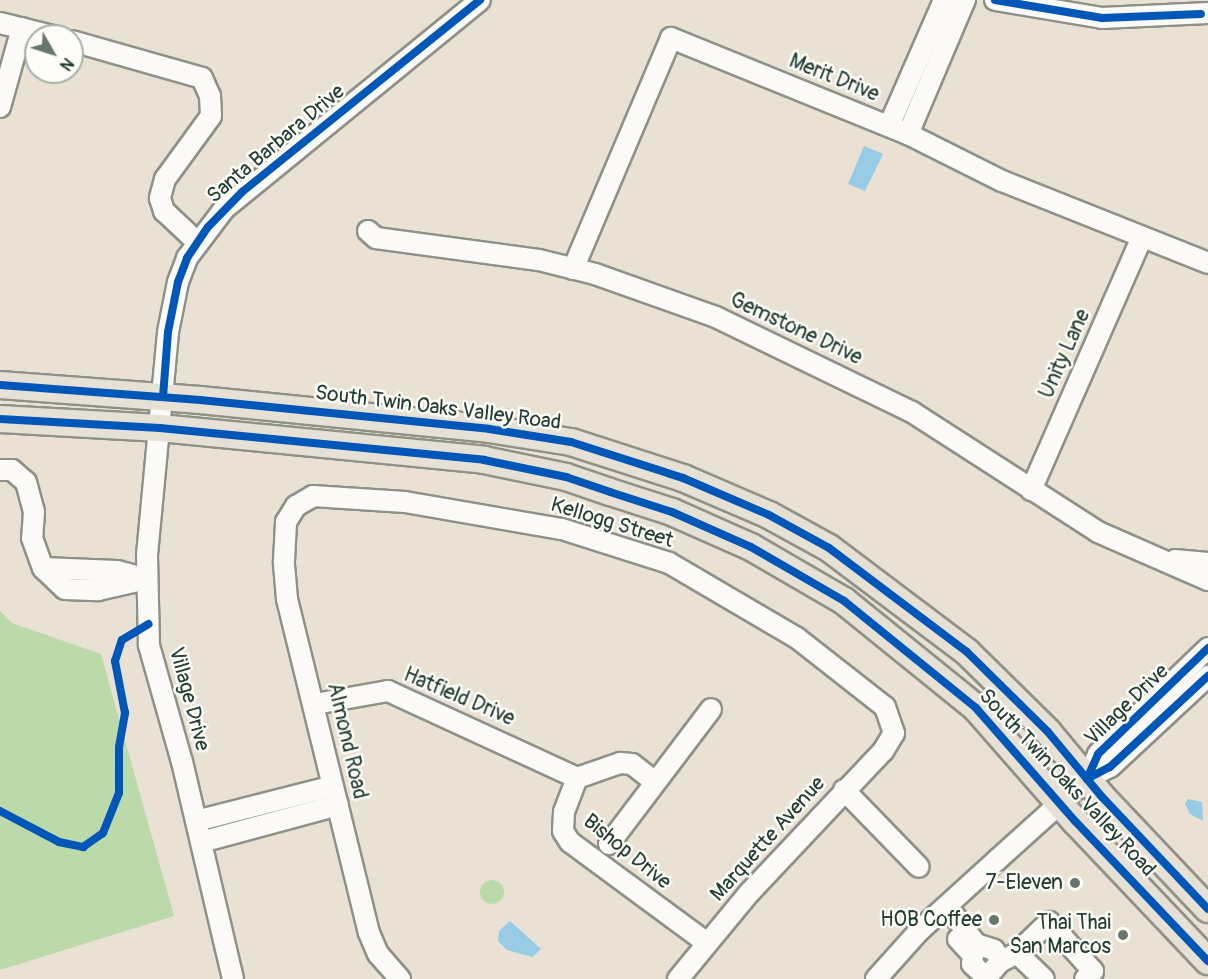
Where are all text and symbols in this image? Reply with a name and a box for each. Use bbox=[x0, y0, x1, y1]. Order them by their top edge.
north arrow bbox=[24, 24, 84, 84]
street label: Merit Drive bbox=[785, 49, 883, 107]
text: N bbox=[55, 54, 78, 75]
street label: Santa Barbara Drive bbox=[202, 79, 350, 209]
street label: Gemstone Drive bbox=[726, 287, 866, 371]
street label: Unity Lane bbox=[1034, 306, 1096, 402]
street label: South Twin Oaks Valley Road bbox=[314, 380, 562, 436]
street label: Kellogg Street bbox=[548, 492, 676, 554]
street label: Village Drive bbox=[163, 644, 215, 754]
street label: Village Drive bbox=[1080, 659, 1174, 751]
street label: Hatfield Drive bbox=[400, 662, 518, 732]
street label: Almond Road bbox=[321, 680, 373, 802]
street label: South Twin Oaks Valley Road bbox=[973, 684, 1161, 882]
street label: Marquette Avenue bbox=[705, 771, 831, 907]
street label: Bishop Drive bbox=[578, 809, 676, 895]
place label: 7-Eleven bbox=[985, 870, 1063, 896]
marker: 7-Eleven bbox=[1068, 876, 1082, 890]
place label: HOB Coffee bbox=[880, 907, 982, 933]
place label: Thai Thai San Marcos bbox=[1009, 910, 1111, 960]
marker: HOB Coffee bbox=[987, 913, 1001, 927]
marker: Thai Thai San Marcos bbox=[1116, 928, 1130, 942]

